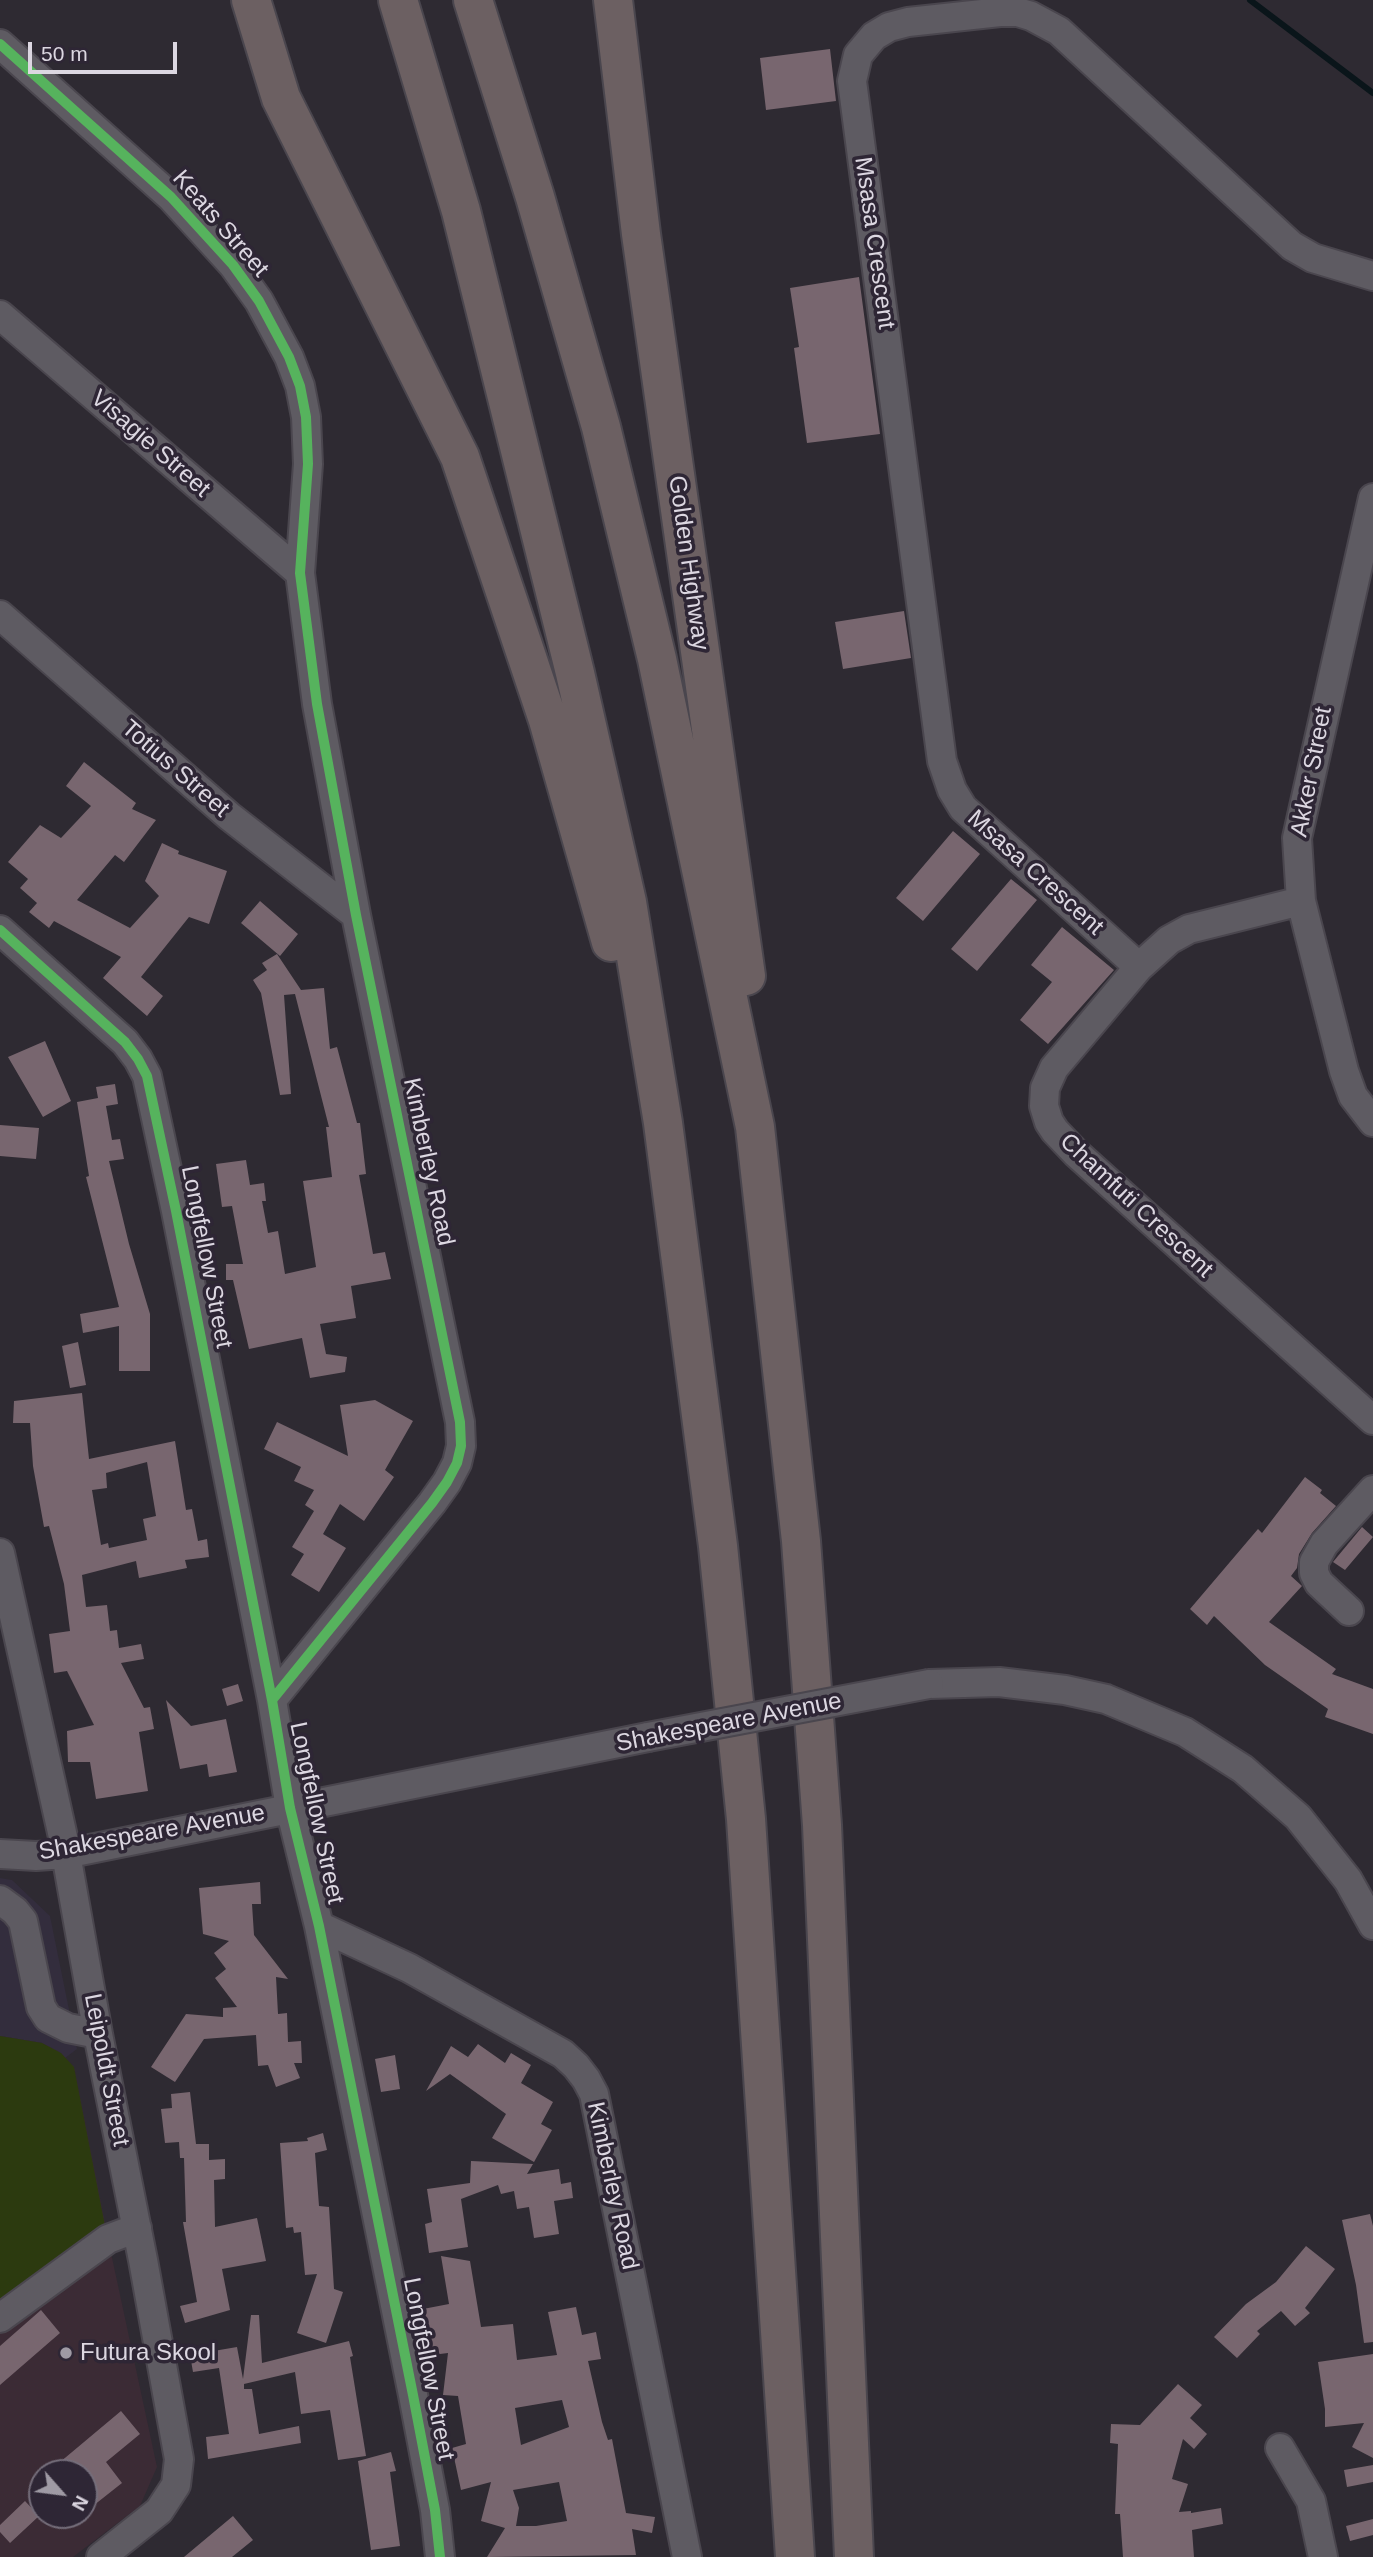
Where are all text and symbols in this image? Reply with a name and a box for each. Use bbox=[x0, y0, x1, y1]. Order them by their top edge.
scale bar bbox=[32, 28, 180, 72]
text: 50 m bbox=[41, 42, 88, 65]
street label: Msasa Crescent bbox=[848, 155, 900, 331]
street label: Keats Street bbox=[166, 165, 274, 283]
street label: Visagie Street bbox=[84, 384, 216, 504]
street label: Golden Highway bbox=[661, 474, 715, 652]
street label: Akker Street bbox=[1285, 704, 1339, 840]
street label: Totius Street bbox=[115, 714, 235, 824]
street label: Msasa Crescent bbox=[961, 804, 1109, 942]
street label: Kimberley Road bbox=[396, 1076, 460, 1248]
street label: Chamfuti Crescent bbox=[1054, 1128, 1218, 1284]
street label: Longfellow Street bbox=[174, 1163, 238, 1351]
street label: Shakespeare Avenue bbox=[614, 1687, 844, 1759]
street label: Longfellow Street bbox=[283, 1719, 349, 1907]
street label: Shakespeare Avenue bbox=[37, 1799, 267, 1867]
street label: Leipoldt Street bbox=[77, 1991, 135, 2149]
street label: Kimberley Road bbox=[580, 2100, 644, 2272]
street label: Longfellow Street bbox=[396, 2275, 460, 2463]
place label: Futura Skool bbox=[80, 2339, 216, 2367]
marker: Futura Skool bbox=[58, 2345, 74, 2361]
north arrow bbox=[28, 2459, 98, 2529]
text: N bbox=[68, 2492, 93, 2514]

